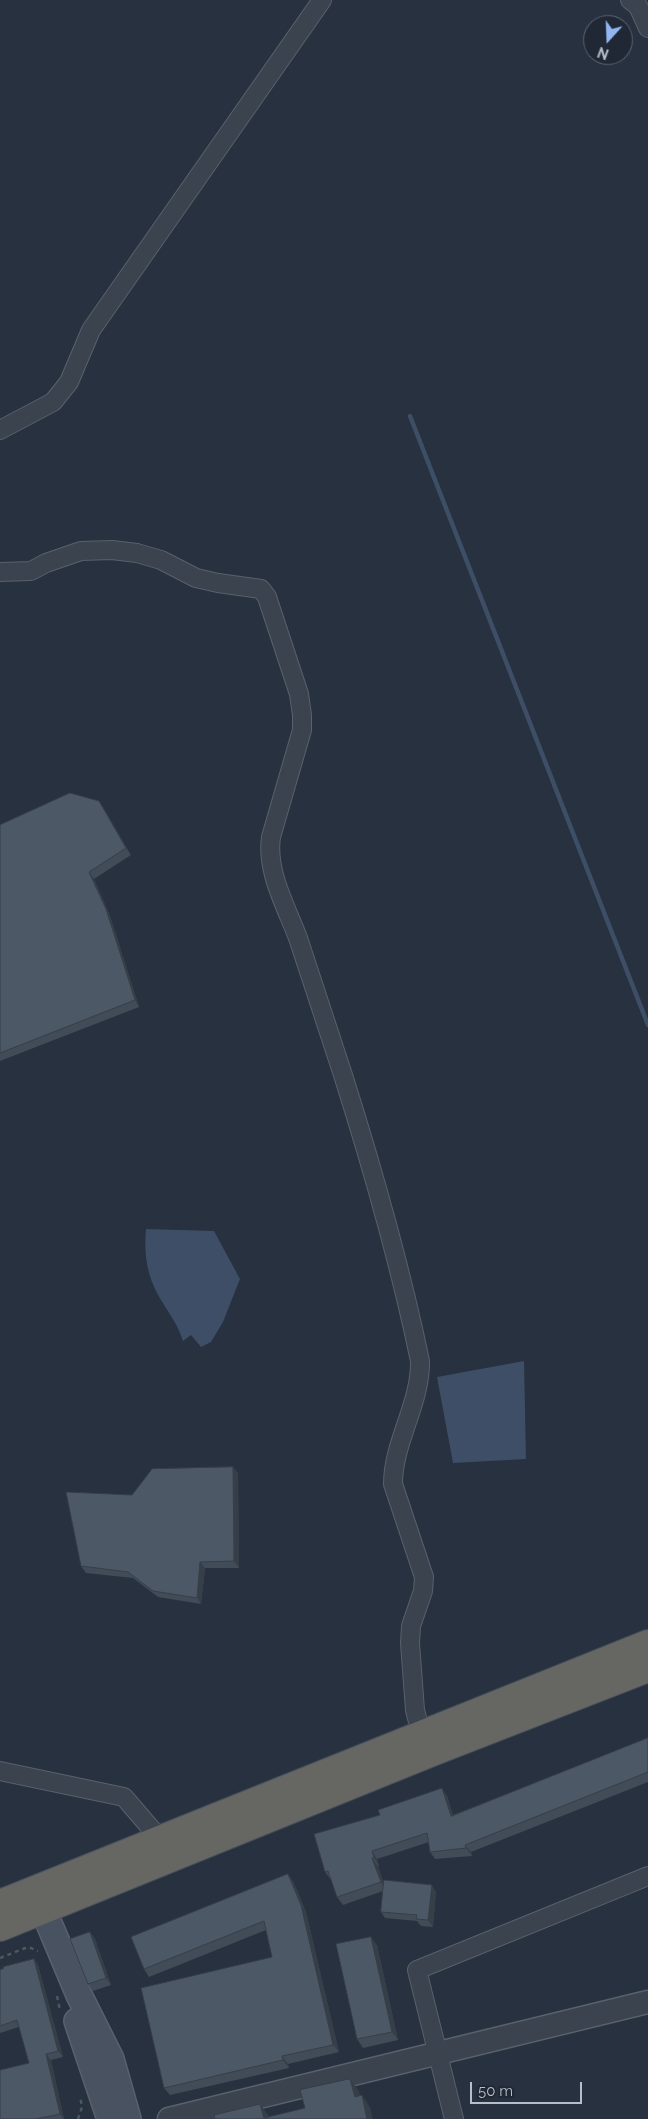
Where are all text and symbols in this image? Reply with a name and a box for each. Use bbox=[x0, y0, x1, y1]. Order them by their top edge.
north arrow bbox=[583, 15, 633, 65]
text: N bbox=[595, 44, 611, 63]
scale bar bbox=[473, 2072, 586, 2104]
text: 50 m bbox=[478, 2082, 513, 2100]

